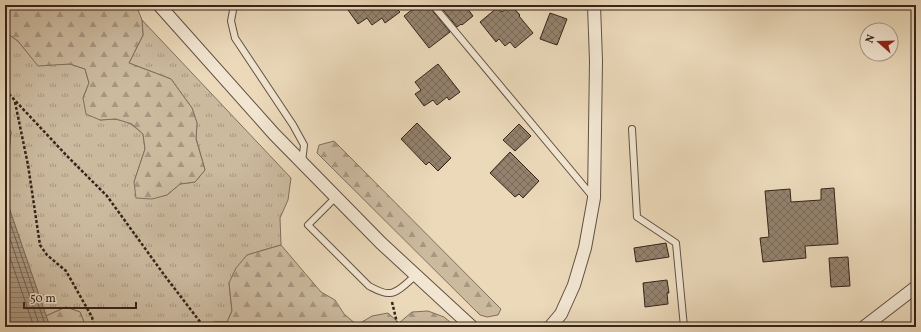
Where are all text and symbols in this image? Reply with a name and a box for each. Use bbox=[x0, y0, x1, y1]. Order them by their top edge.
north arrow bbox=[859, 22, 899, 62]
text: N bbox=[863, 33, 879, 45]
scale bar bbox=[24, 284, 136, 310]
text: 50 m bbox=[30, 291, 56, 307]

